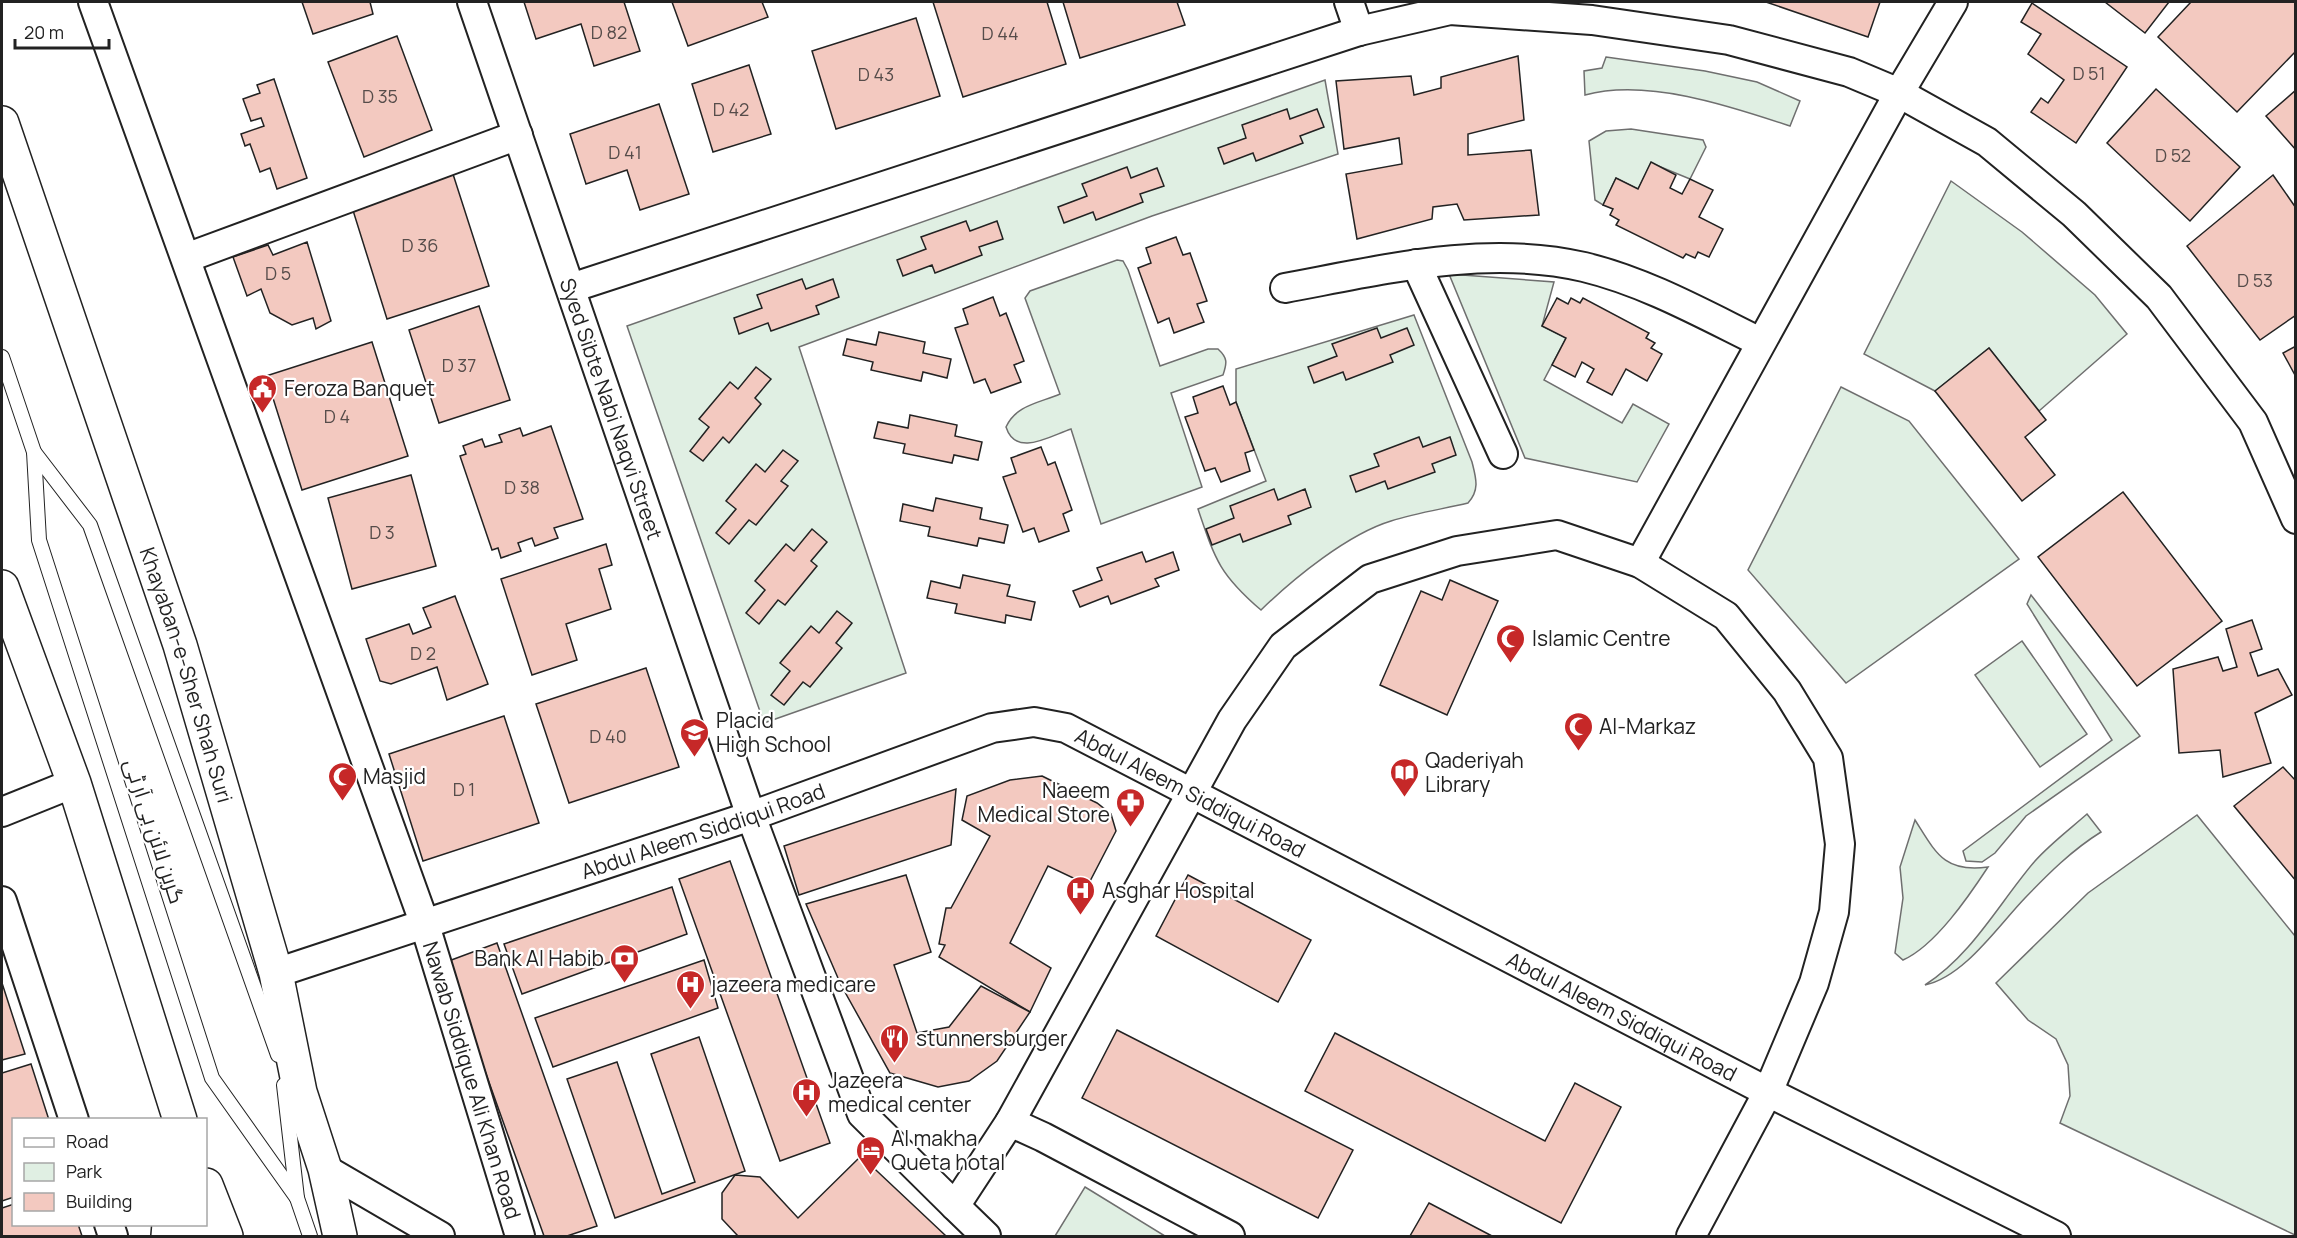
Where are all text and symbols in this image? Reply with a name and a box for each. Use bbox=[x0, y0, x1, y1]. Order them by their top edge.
scale bar bbox=[15, 12, 110, 50]
text: 20 m bbox=[24, 20, 64, 44]
house number: D 82 bbox=[591, 20, 627, 44]
house number: D 44 bbox=[981, 21, 1019, 45]
house number: D 51 bbox=[2072, 61, 2106, 85]
house number: D 43 bbox=[858, 62, 894, 86]
house number: D 35 bbox=[362, 84, 398, 108]
house number: D 42 bbox=[713, 97, 749, 121]
house number: D 41 bbox=[608, 140, 642, 164]
house number: D 52 bbox=[2155, 143, 2191, 167]
house number: D 36 bbox=[402, 233, 438, 257]
house number: D 5 bbox=[265, 261, 291, 285]
house number: D 53 bbox=[2237, 268, 2273, 292]
street label: Syed Sibte Nabi Naqvi Street bbox=[554, 274, 669, 543]
house number: D 37 bbox=[442, 353, 476, 377]
public building icon: Feroza Banquet bbox=[247, 372, 279, 414]
place label: Feroza Banquet bbox=[284, 374, 435, 402]
house number: D 4 bbox=[324, 404, 350, 428]
house number: D 38 bbox=[504, 475, 540, 499]
house number: D 3 bbox=[369, 520, 395, 544]
street label: Khayaban-e-Sher Shah Suri bbox=[134, 543, 239, 806]
mosque icon: Islamic Centre bbox=[1495, 622, 1527, 664]
place label: Islamic Centre bbox=[1532, 624, 1671, 652]
house number: D 2 bbox=[410, 641, 436, 665]
place label: Placid High School bbox=[716, 706, 831, 758]
mosque icon: Al-Markaz bbox=[1562, 710, 1594, 752]
place label: Al-Markaz bbox=[1599, 712, 1696, 740]
school or university icon: Placid High School bbox=[679, 716, 711, 758]
street label: Abdul Aleem Siddiqui Road bbox=[1070, 721, 1310, 864]
house number: D 40 bbox=[589, 724, 627, 748]
place label: Qaderiyah Library bbox=[1425, 746, 1524, 798]
street label: گرین لائن بی آر ٹی bbox=[118, 755, 192, 907]
library icon: Qaderiyah Library bbox=[1388, 756, 1420, 798]
mosque icon: Masjid bbox=[326, 760, 358, 802]
place label: Masjid bbox=[363, 762, 426, 790]
street label: Abdul Aleem Siddiqui Road bbox=[577, 776, 829, 885]
place label: Naeem Medical Store bbox=[977, 776, 1110, 828]
house number: D 1 bbox=[453, 777, 475, 801]
pharmacy icon: Naeem Medical Store bbox=[1115, 786, 1147, 828]
hospital icon: Asghar Hospital bbox=[1065, 874, 1097, 916]
place label: Asghar Hospital bbox=[1102, 876, 1255, 904]
street label: Nawab Siddique Ali Khan Road bbox=[417, 938, 528, 1222]
bank icon: Bank Al Habib bbox=[609, 942, 641, 984]
place label: Bank Al Habib bbox=[474, 944, 604, 972]
street label: Abdul Aleem Siddiqui Road bbox=[1502, 945, 1742, 1088]
hospital icon: jazeera medicare bbox=[674, 968, 706, 1010]
place label: jazeera medicare bbox=[710, 970, 876, 998]
restaurant icon: stunnersburger bbox=[879, 1022, 911, 1064]
place label: stunnersburger bbox=[916, 1024, 1068, 1052]
place label: Jazeera medical center bbox=[828, 1066, 972, 1118]
hospital icon: Jazeera medical center bbox=[791, 1076, 823, 1118]
legend bbox=[12, 1118, 207, 1226]
place label: Al makha Queta hotal bbox=[891, 1124, 1005, 1176]
text: Road bbox=[66, 1129, 109, 1153]
hotel icon: Al makha Queta hotal bbox=[854, 1134, 886, 1176]
text: Park bbox=[66, 1159, 103, 1183]
text: Building bbox=[66, 1189, 132, 1213]

